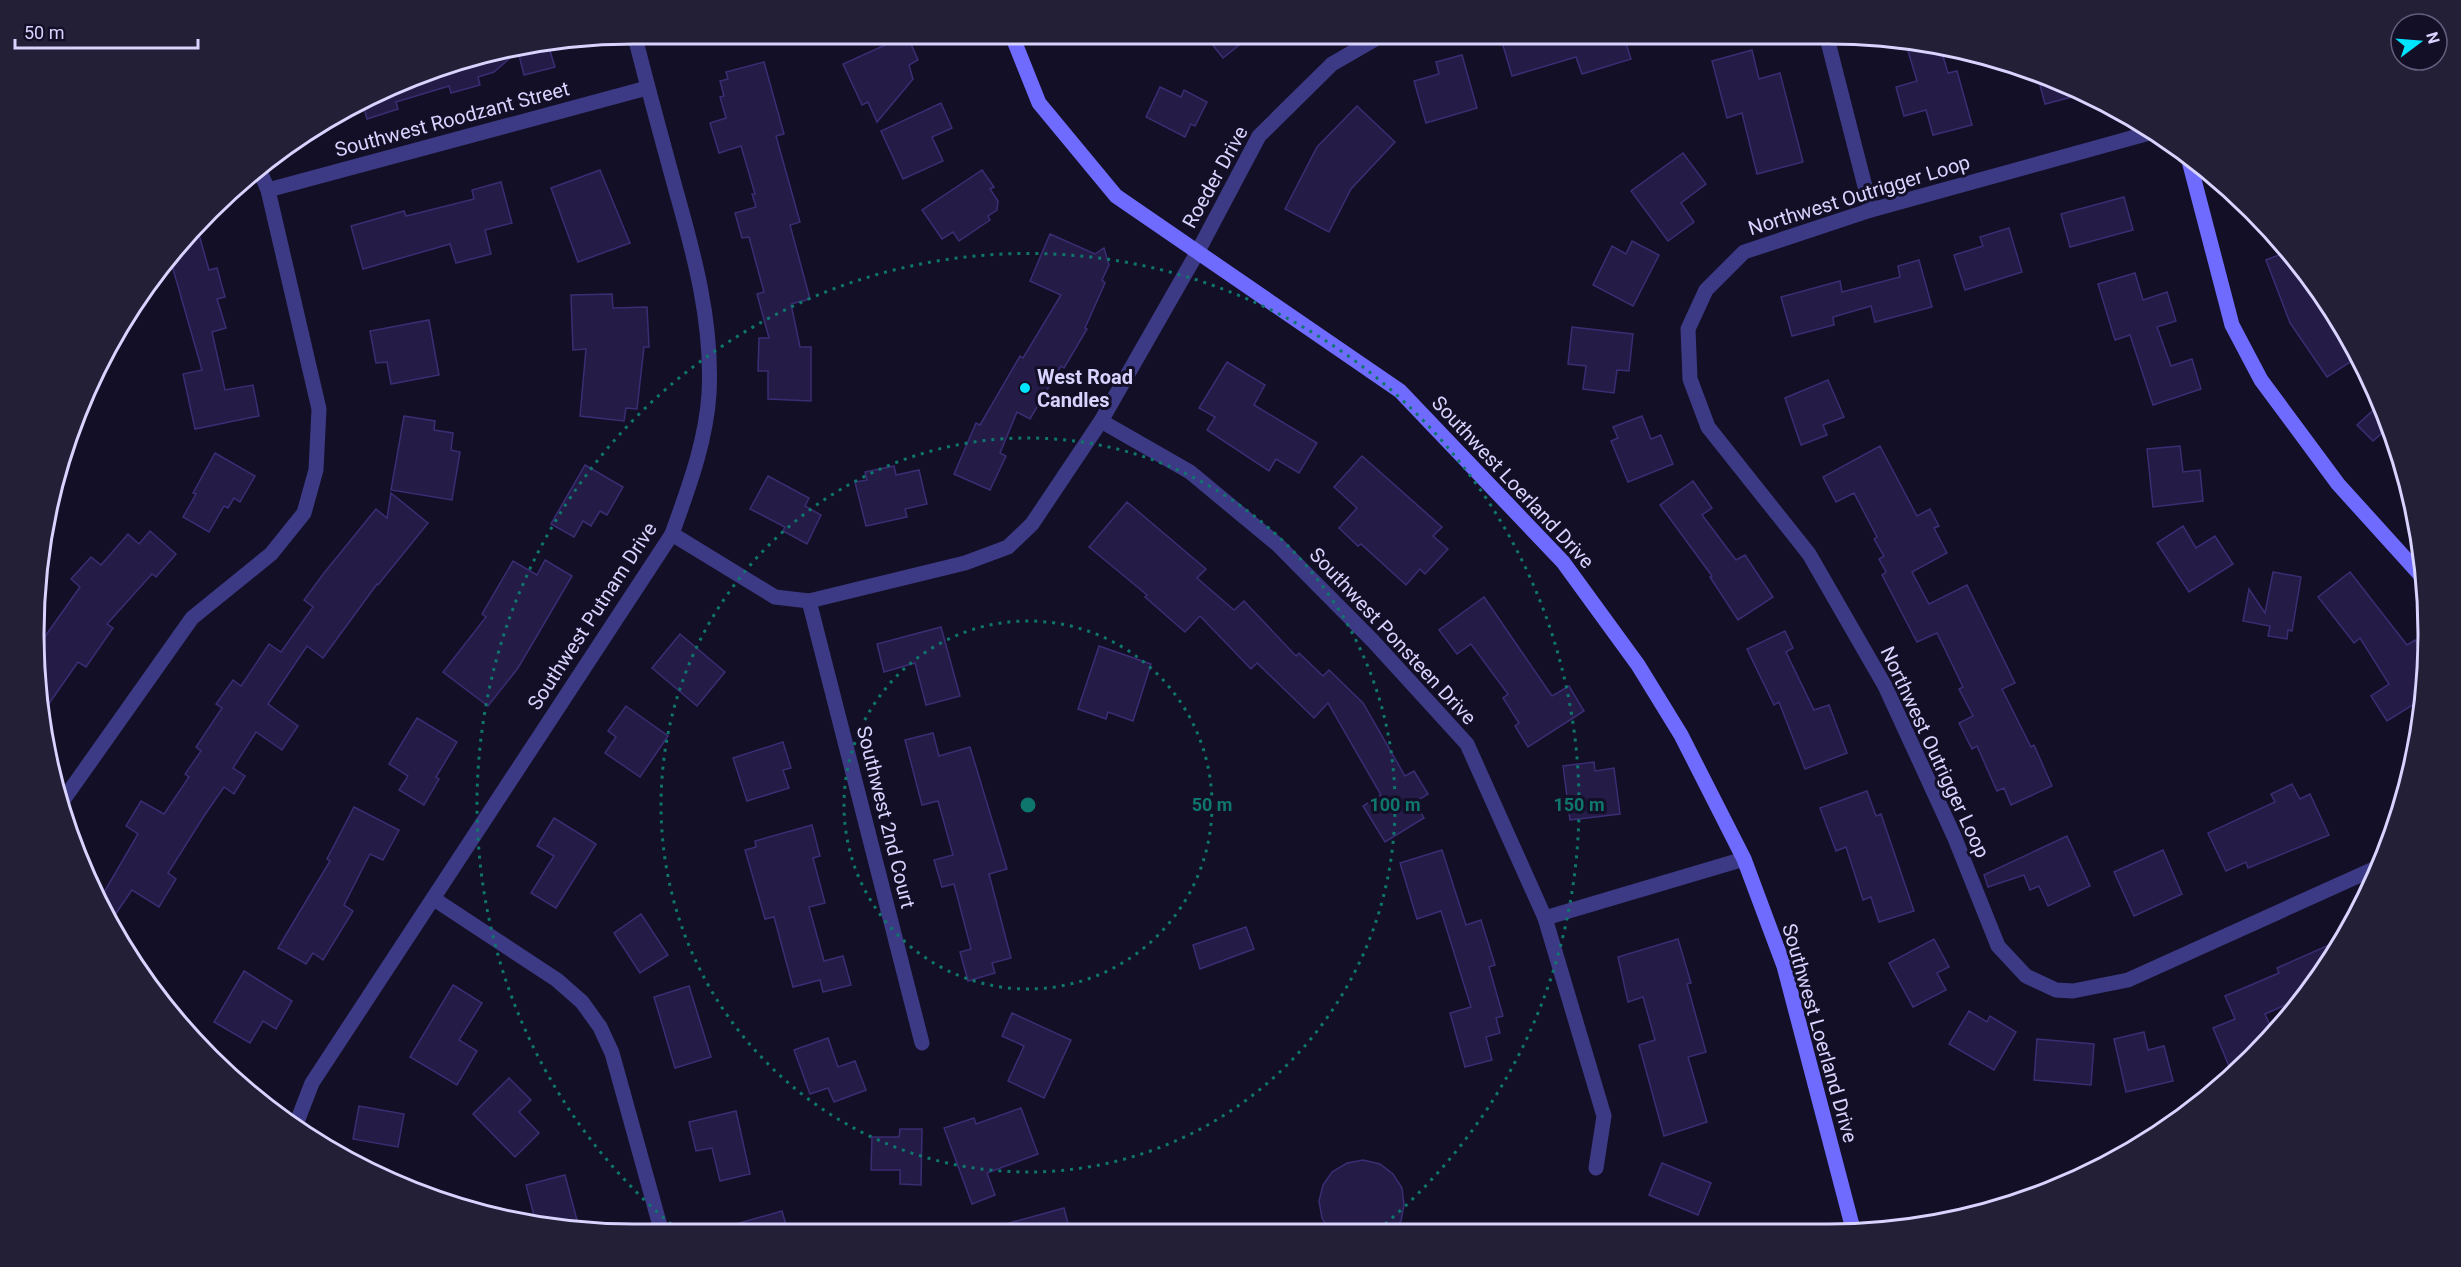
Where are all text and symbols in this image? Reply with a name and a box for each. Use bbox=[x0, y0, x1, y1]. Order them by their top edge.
scale bar bbox=[15, 12, 198, 50]
north arrow bbox=[2389, 12, 2449, 72]
text: 50 m bbox=[24, 22, 64, 43]
text: N bbox=[2422, 30, 2444, 46]
street label: Southwest Roodzant Street bbox=[332, 76, 572, 162]
street label: Roeder Drive bbox=[1177, 122, 1253, 232]
street label: Northwest Outrigger Loop bbox=[1745, 150, 1973, 240]
place label: West Road Candles bbox=[1037, 365, 1133, 412]
marker: West Road Candles bbox=[1018, 381, 1032, 395]
street label: Southwest Loerland Drive bbox=[1427, 391, 1599, 573]
street label: Southwest Putnam Drive bbox=[522, 518, 662, 714]
street label: Southwest Ponsteen Drive bbox=[1305, 543, 1481, 729]
street label: Northwest Outrigger Loop bbox=[1875, 642, 1995, 862]
street label: Southwest 2nd Court bbox=[852, 723, 920, 911]
text: 50 m bbox=[1192, 794, 1232, 815]
text: 100 m bbox=[1369, 794, 1421, 815]
text: 150 m bbox=[1553, 794, 1605, 815]
centre of rings bbox=[1018, 795, 1038, 815]
street label: Southwest Loerland Drive bbox=[1777, 921, 1863, 1145]

